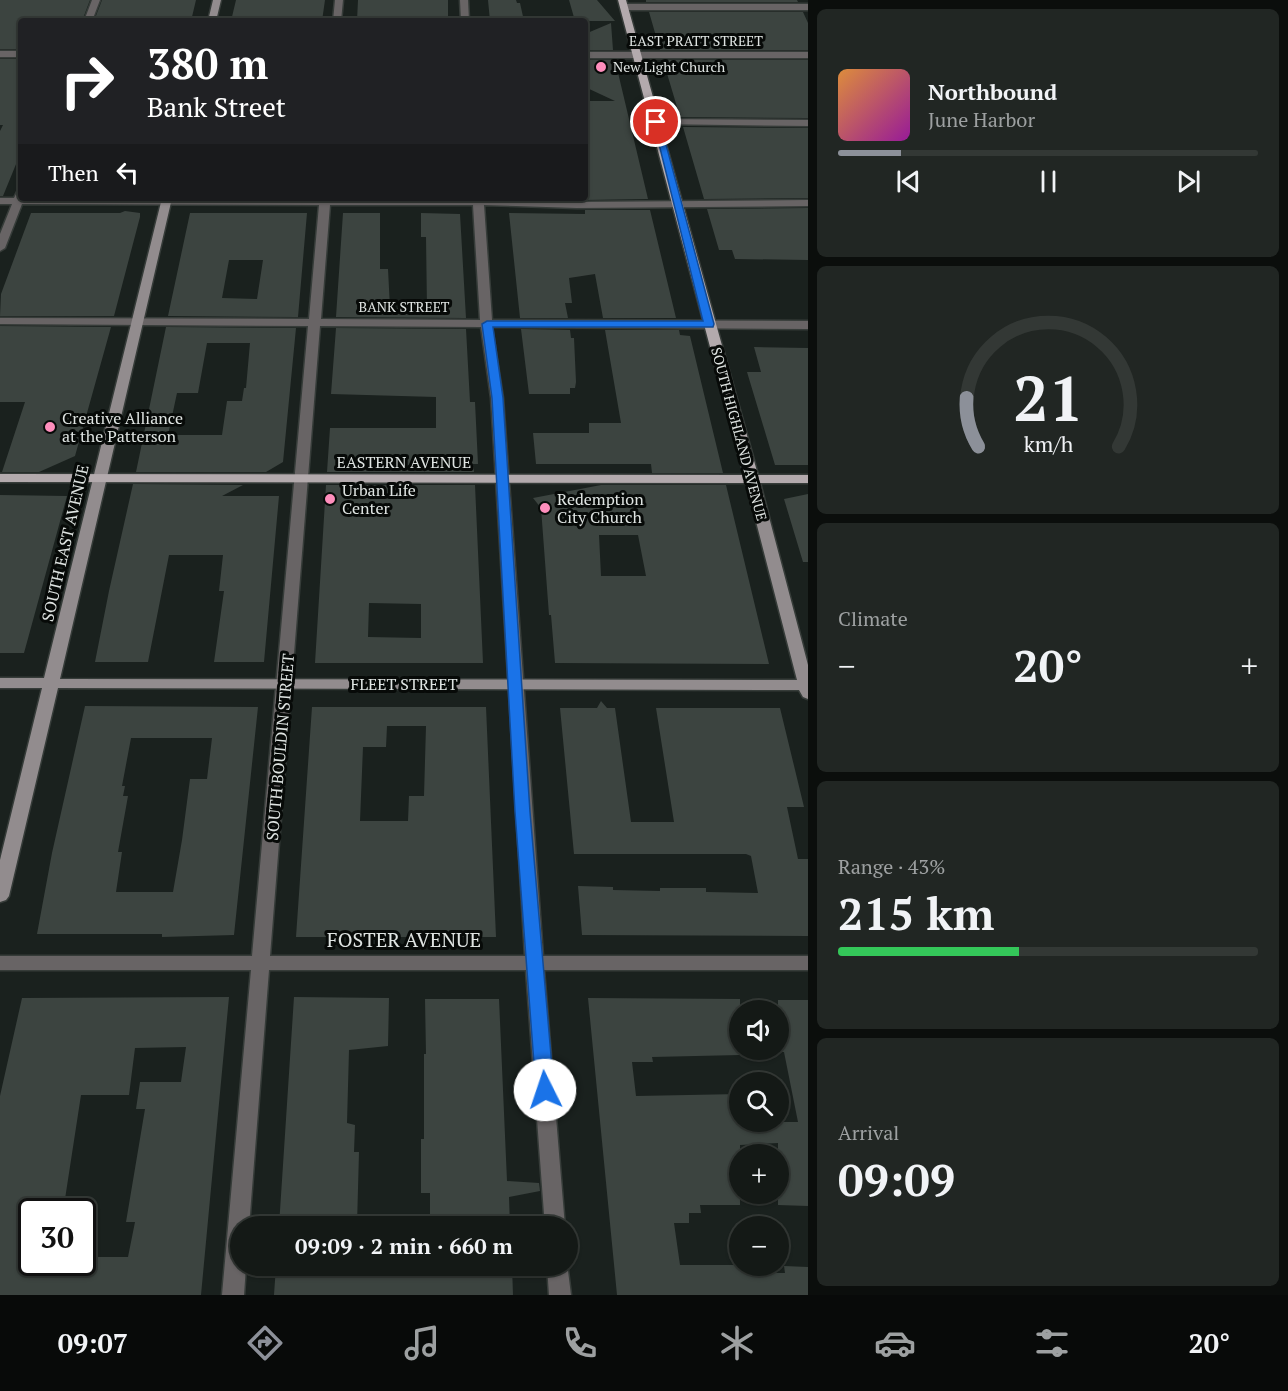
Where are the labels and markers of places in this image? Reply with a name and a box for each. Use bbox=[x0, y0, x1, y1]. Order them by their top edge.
place label: New Light Church bbox=[613, 57, 725, 76]
marker: New Light Church bbox=[594, 60, 608, 74]
pin bbox=[630, 96, 681, 147]
place label: Creative Alliance at the Patterson bbox=[62, 407, 183, 447]
marker: Creative Alliance at the Patterson bbox=[43, 420, 57, 434]
place label: Urban Life Center bbox=[342, 479, 416, 519]
place label: Redemption City Church bbox=[557, 488, 644, 528]
marker: Urban Life Center bbox=[323, 492, 337, 506]
marker: Redemption City Church bbox=[538, 501, 552, 515]

